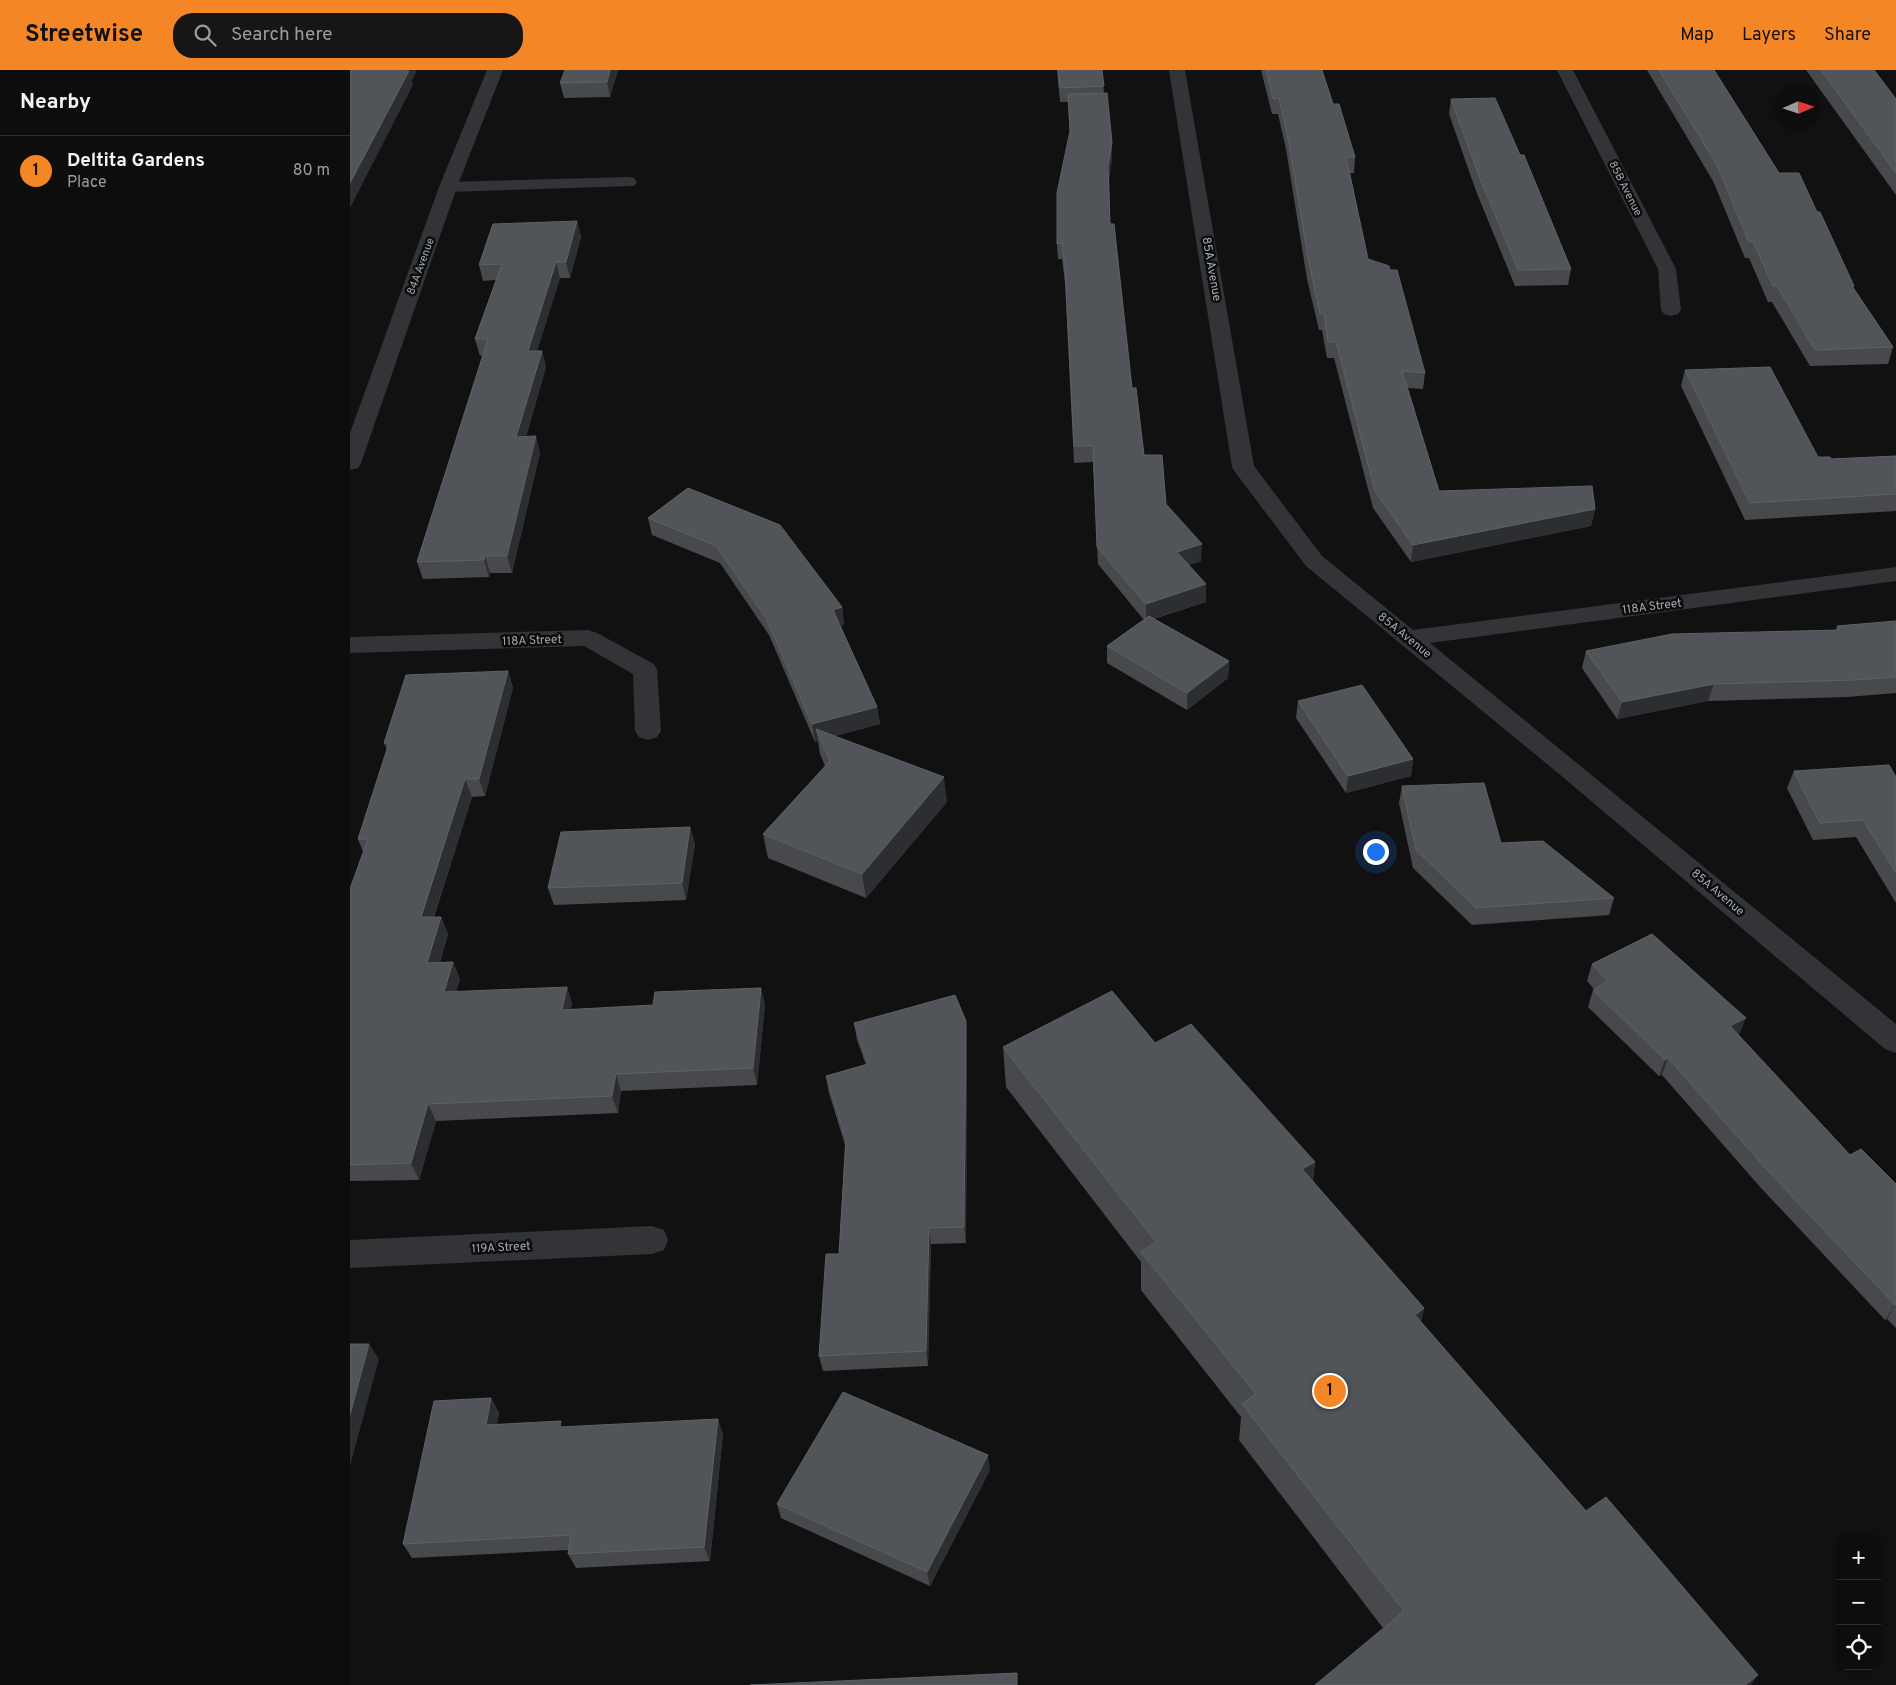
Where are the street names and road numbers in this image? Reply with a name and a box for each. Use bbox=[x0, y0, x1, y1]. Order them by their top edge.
street label: 85B Avenue bbox=[1605, 159, 1645, 218]
street label: 84A Avenue bbox=[404, 236, 438, 297]
street label: 85A Avenue bbox=[1198, 236, 1225, 302]
street label: 118A Street bbox=[1622, 595, 1683, 619]
street label: 85A Avenue bbox=[1374, 609, 1435, 662]
street label: 118A Street bbox=[502, 632, 562, 650]
street label: 85A Avenue bbox=[1687, 866, 1747, 920]
street label: 119A Street bbox=[471, 1238, 531, 1258]

